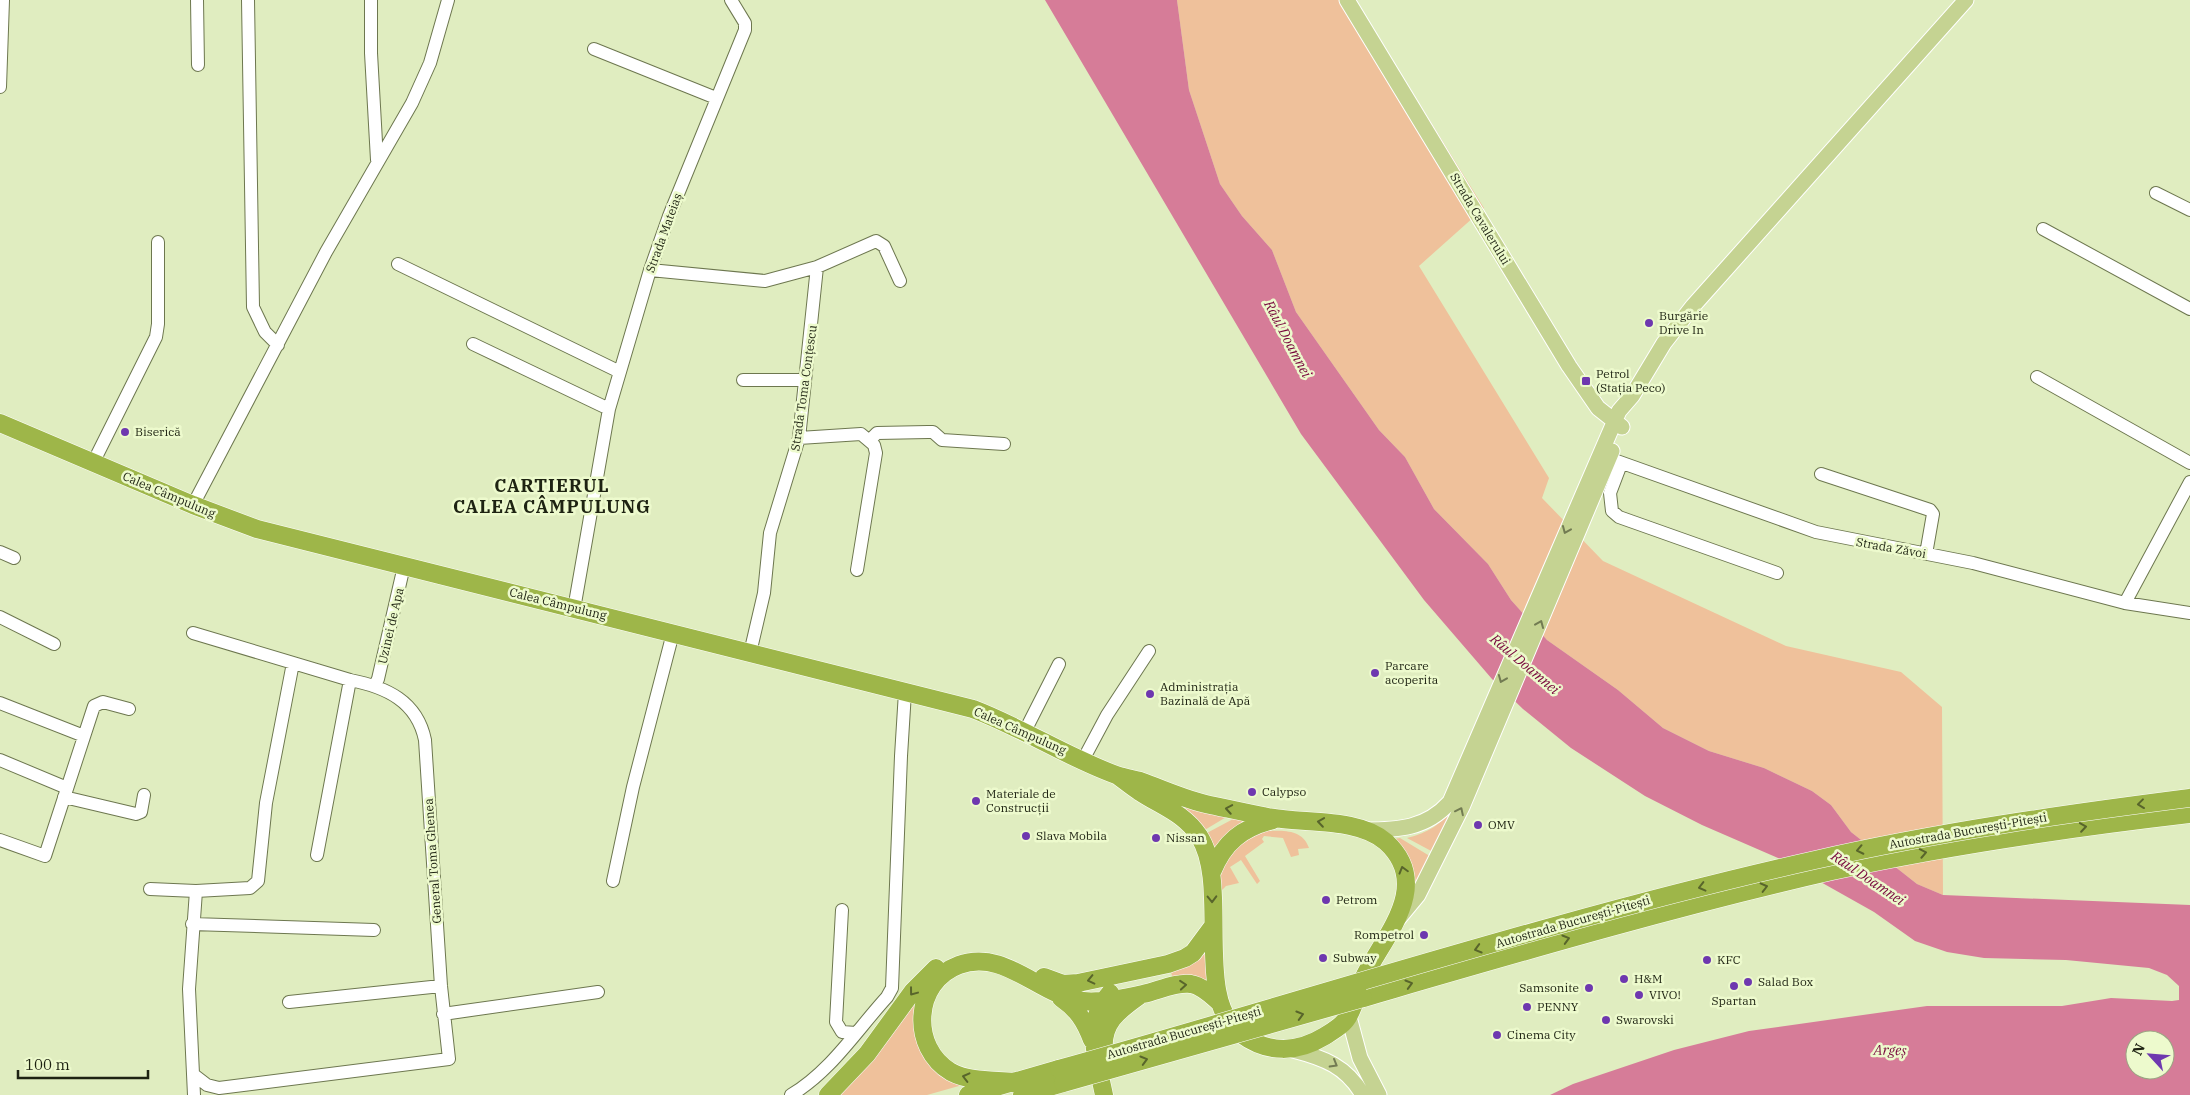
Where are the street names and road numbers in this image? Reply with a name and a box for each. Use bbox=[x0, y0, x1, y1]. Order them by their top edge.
street label: Strada Cavalerului bbox=[1447, 170, 1514, 268]
street label: Strada Mateiaș bbox=[642, 191, 685, 275]
street label: Strada Toma Conțescu bbox=[787, 324, 821, 452]
street label: Calea Câmpulung bbox=[121, 468, 218, 521]
street label: Strada Zăvoi bbox=[1855, 534, 1927, 561]
street label: Calea Câmpulung bbox=[508, 584, 609, 623]
street label: Uzinei de Apa bbox=[374, 586, 407, 666]
street label: Calea Câmpulung bbox=[972, 703, 1069, 758]
street label: General Toma Ghenea bbox=[421, 797, 444, 924]
street label: Autostrada București-Pitești bbox=[1888, 809, 2048, 852]
street label: Autostrada București-Pitești bbox=[1494, 892, 1652, 951]
street label: Autostrada București-Pitești bbox=[1105, 1003, 1263, 1062]

